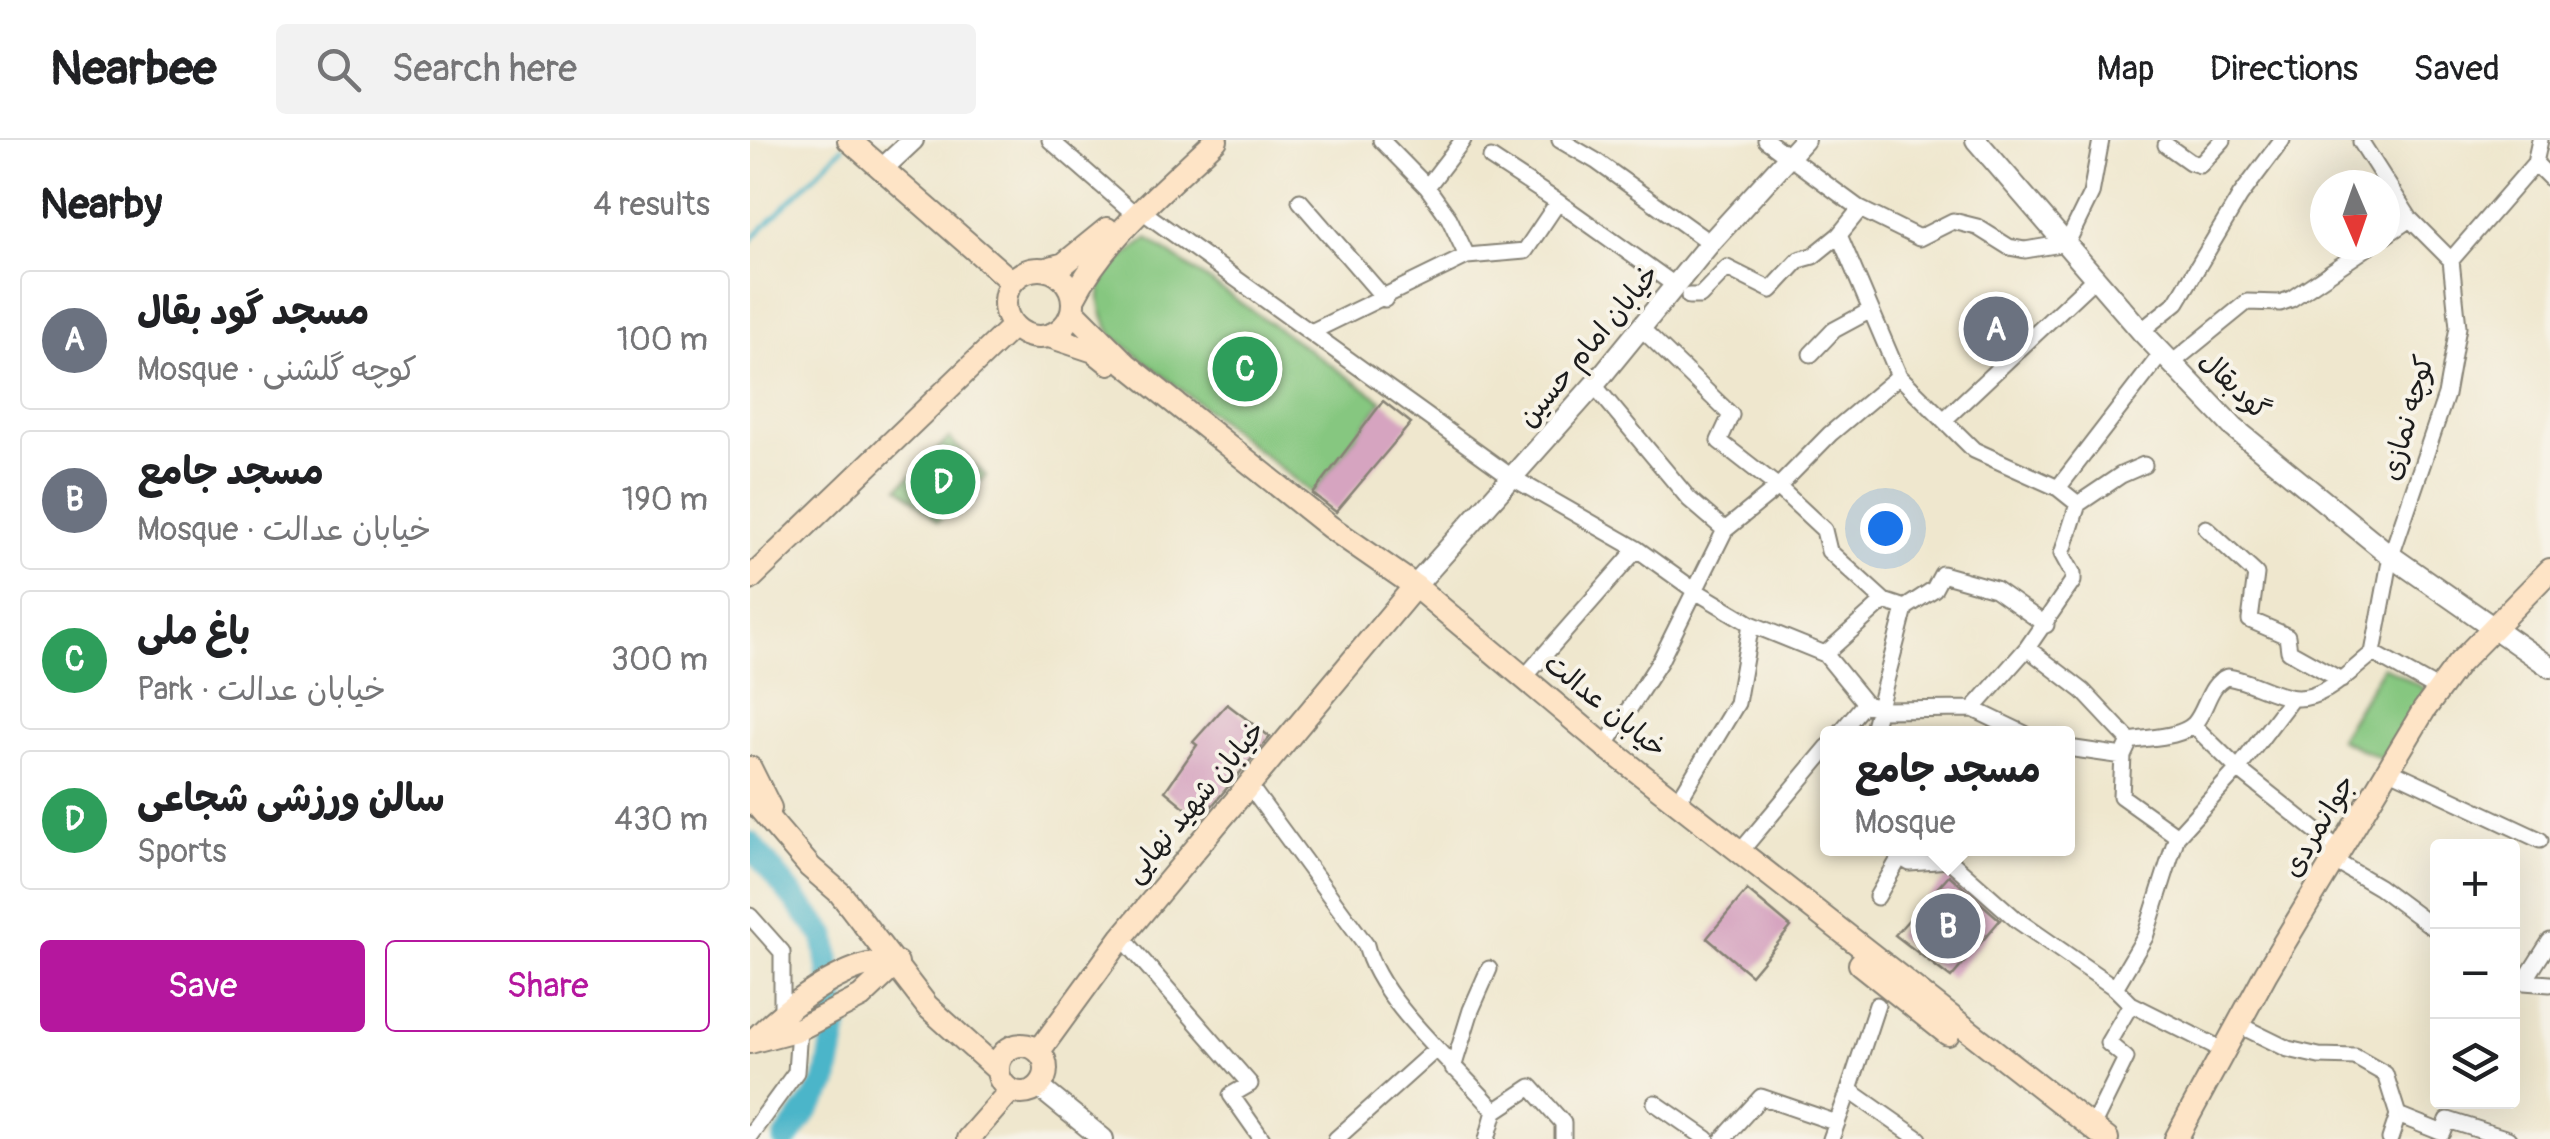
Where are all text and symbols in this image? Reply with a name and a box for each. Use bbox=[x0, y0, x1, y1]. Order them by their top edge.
search box bbox=[276, 24, 976, 114]
text: Nearbee bbox=[50, 39, 216, 99]
icon: search bbox=[311, 42, 366, 97]
text: Search here bbox=[391, 45, 577, 93]
text: Map bbox=[2097, 47, 2155, 91]
text: Directions bbox=[2210, 47, 2358, 91]
text: Saved bbox=[2413, 47, 2500, 91]
north arrow bbox=[2310, 170, 2400, 260]
text: Nearby bbox=[40, 179, 162, 231]
text: 4 results bbox=[593, 185, 710, 225]
street label: خیابان امام حسین bbox=[1511, 257, 1670, 437]
text: مسجد گود بقال bbox=[137, 288, 369, 336]
pin: A bbox=[1964, 292, 2028, 366]
text: A bbox=[64, 320, 85, 360]
text: 100 m bbox=[616, 320, 708, 360]
pin: C bbox=[1212, 332, 1278, 406]
street label: گودبقال bbox=[2191, 344, 2277, 428]
text: Mosque · کوچه گلشنی bbox=[137, 350, 417, 390]
street label: کوچه نمازی bbox=[2373, 351, 2443, 485]
pin: D bbox=[910, 444, 976, 520]
text: مسجد جامع bbox=[137, 448, 324, 496]
text: B bbox=[65, 480, 84, 520]
text: 190 m bbox=[622, 480, 708, 520]
your location bbox=[1860, 503, 1911, 554]
text: Mosque · خیابان عدالت bbox=[137, 510, 431, 550]
text: باغ ملی bbox=[137, 608, 250, 656]
text: C bbox=[65, 640, 84, 680]
text: 300 m bbox=[611, 640, 708, 680]
street label: خیابان عدالت bbox=[1537, 646, 1673, 766]
text: Park · خیابان عدالت bbox=[137, 670, 386, 710]
street label: خیابان شهید نهایی bbox=[1117, 714, 1273, 890]
popup bbox=[1820, 726, 2075, 856]
text: مسجد جامع bbox=[1854, 746, 2041, 794]
street label: جوانمردی bbox=[2275, 768, 2363, 884]
text: سالن ورزشی شجاعی bbox=[137, 775, 445, 823]
text: D bbox=[64, 800, 85, 840]
text: 430 m bbox=[614, 800, 708, 840]
text: Mosque bbox=[1854, 803, 1956, 843]
text: Sports bbox=[137, 832, 227, 872]
map controls bbox=[2430, 839, 2520, 1109]
button: + bbox=[2430, 839, 2520, 929]
pin: B bbox=[1916, 888, 1980, 964]
button: − bbox=[2430, 929, 2520, 1019]
button: Save bbox=[40, 940, 365, 1032]
button: Share bbox=[385, 940, 710, 1032]
button: layers bbox=[2430, 1019, 2520, 1109]

